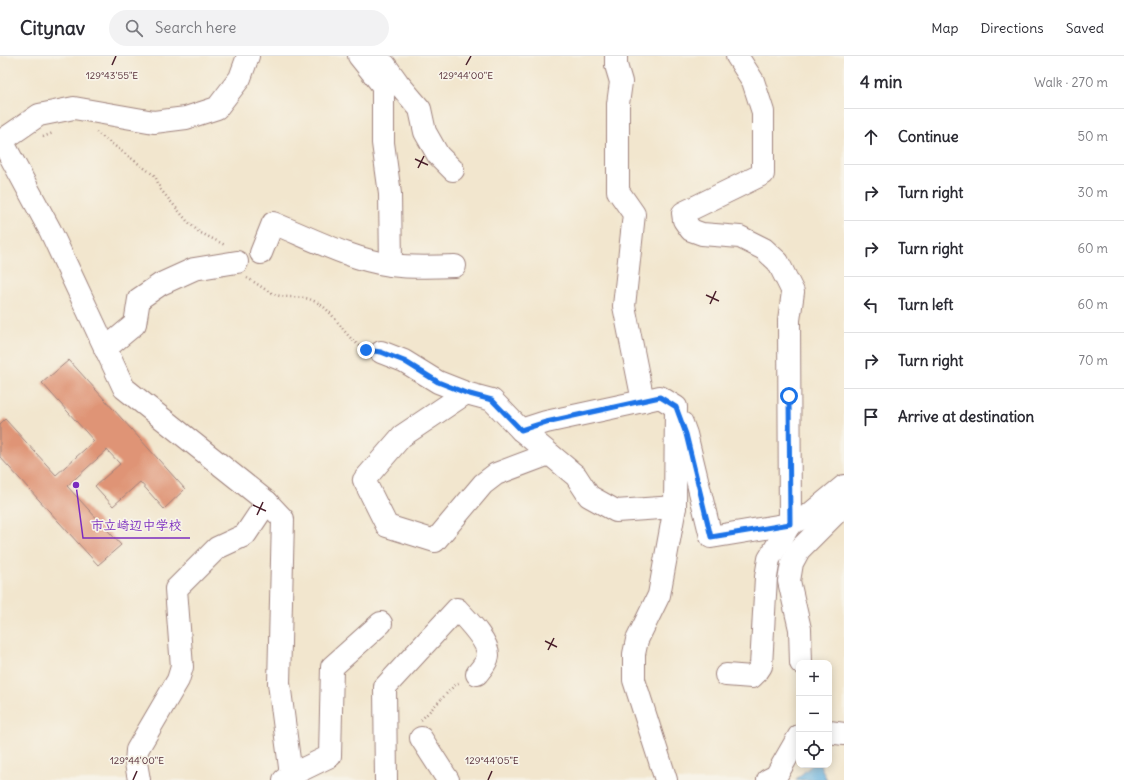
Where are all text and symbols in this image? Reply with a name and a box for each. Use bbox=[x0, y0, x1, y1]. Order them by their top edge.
search box bbox=[109, 10, 389, 46]
text: Citynav bbox=[20, 16, 85, 40]
icon: search bbox=[123, 17, 145, 39]
text: Search here bbox=[155, 18, 236, 37]
text: Map bbox=[931, 19, 958, 37]
text: Directions bbox=[980, 19, 1044, 37]
text: Saved bbox=[1066, 19, 1104, 37]
text: 129°43'55"E bbox=[86, 69, 138, 82]
text: 129°44'00"E bbox=[439, 69, 493, 82]
text: 4 min bbox=[860, 71, 902, 93]
text: Walk · 270 m bbox=[1034, 74, 1108, 91]
icon: ahead bbox=[860, 126, 882, 148]
text: Continue bbox=[898, 127, 959, 146]
text: 50 m bbox=[1077, 128, 1108, 145]
icon: right bbox=[860, 182, 882, 204]
text: Turn right bbox=[898, 183, 963, 202]
text: 30 m bbox=[1078, 184, 1108, 201]
icon: right bbox=[860, 238, 882, 260]
text: Turn right bbox=[898, 239, 963, 258]
text: 60 m bbox=[1077, 240, 1108, 257]
icon: left bbox=[860, 294, 882, 316]
text: Turn left bbox=[898, 295, 953, 314]
text: 60 m bbox=[1077, 296, 1108, 313]
route end bbox=[357, 341, 375, 359]
icon: right bbox=[860, 350, 882, 372]
text: Turn right bbox=[898, 351, 963, 370]
text: 70 m bbox=[1079, 352, 1108, 369]
route start bbox=[780, 387, 798, 405]
icon: arrive bbox=[860, 406, 882, 428]
text: Arrive at destination bbox=[898, 407, 1034, 426]
callout: 市立崎辺中学校 bbox=[83, 513, 190, 538]
text: 市立崎辺中学校 bbox=[90, 517, 182, 534]
map controls bbox=[796, 660, 832, 768]
button: + bbox=[796, 660, 832, 696]
button: − bbox=[796, 696, 832, 732]
button: locate bbox=[796, 732, 832, 768]
text: 129°44'00"E bbox=[110, 754, 164, 767]
text: 129°44'05"E bbox=[465, 754, 519, 767]

